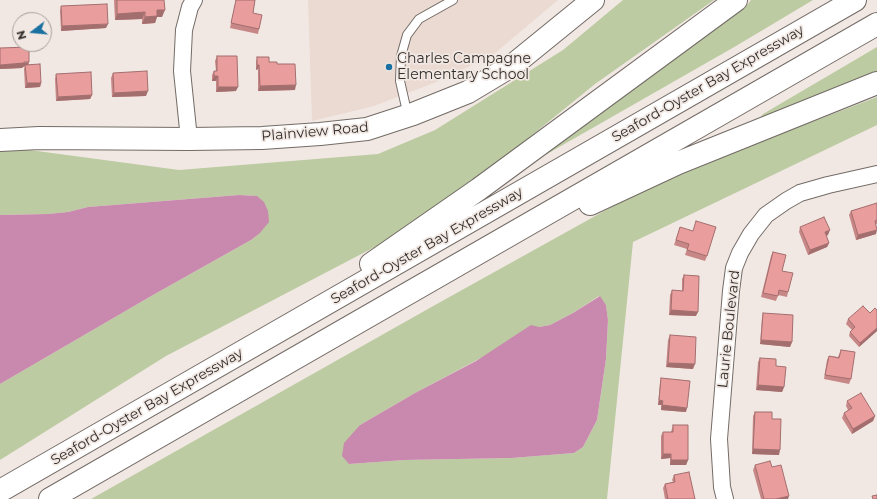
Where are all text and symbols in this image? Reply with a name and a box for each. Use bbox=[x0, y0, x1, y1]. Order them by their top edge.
north arrow bbox=[12, 12, 52, 52]
street label: Seaford-Oyster Bay Expressway bbox=[609, 22, 807, 146]
text: N bbox=[13, 29, 29, 41]
place label: Charles Campagne Elementary School bbox=[397, 51, 531, 84]
marker: Charles Campagne Elementary School bbox=[384, 62, 394, 72]
street label: Plainview Road bbox=[261, 119, 369, 145]
street label: Seaford-Oyster Bay Expressway bbox=[328, 184, 526, 308]
street label: Laurie Boulevard bbox=[714, 269, 744, 389]
street label: Seaford-Oyster Bay Expressway bbox=[48, 345, 246, 469]

